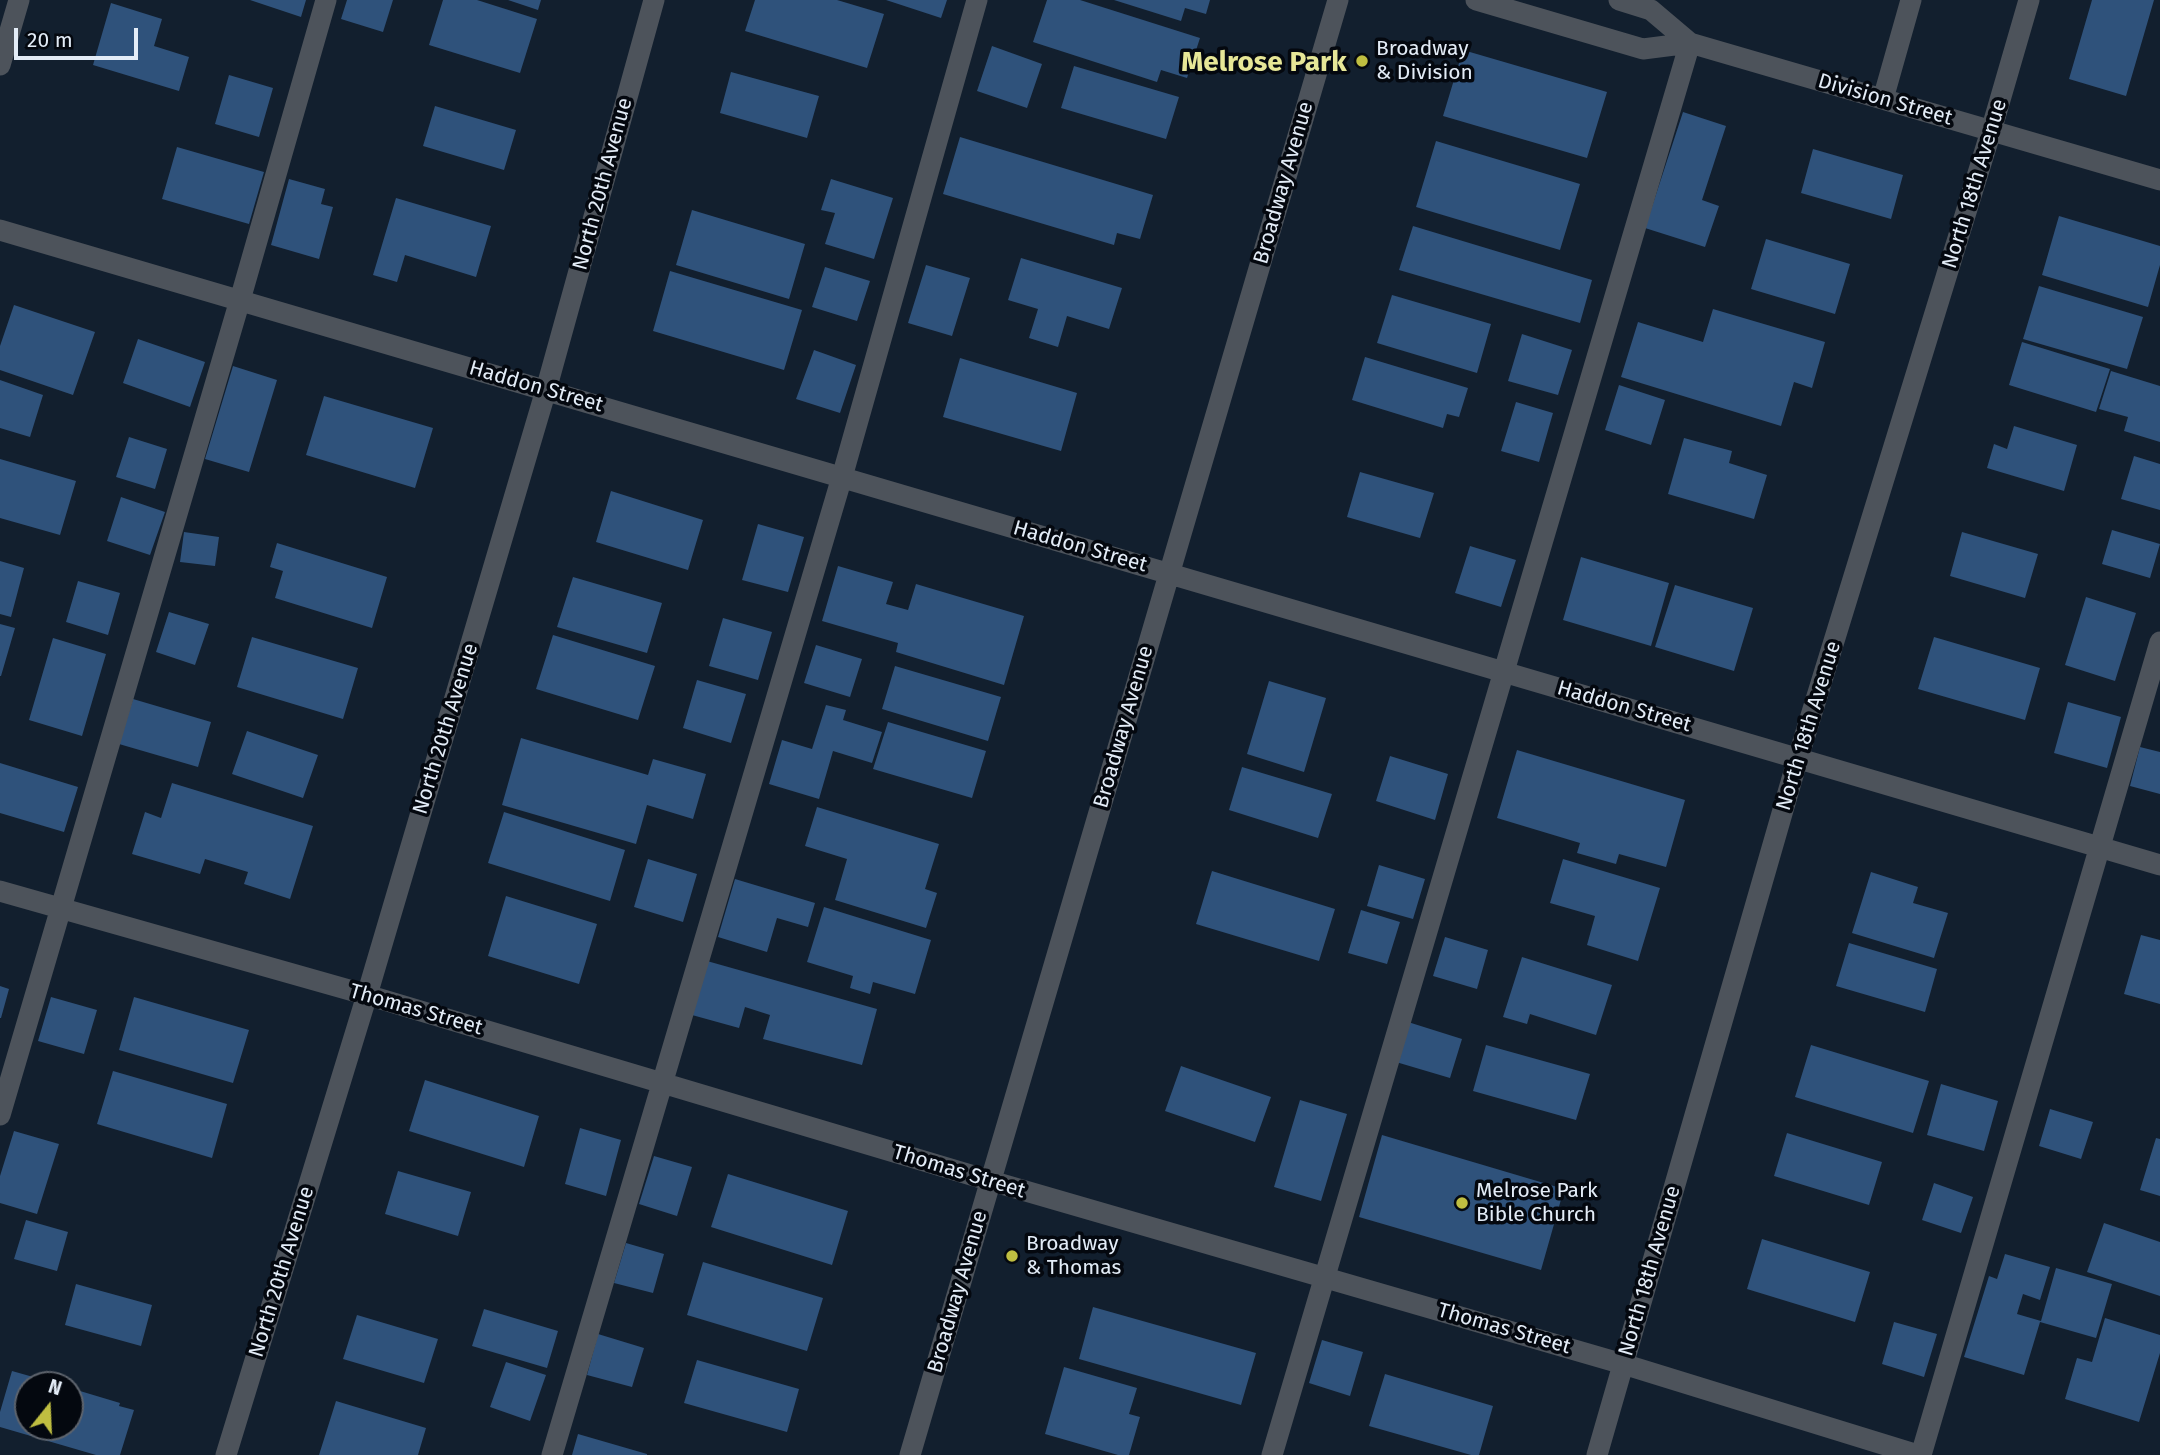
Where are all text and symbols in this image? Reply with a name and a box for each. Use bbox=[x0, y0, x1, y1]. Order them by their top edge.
scale bar bbox=[18, 14, 142, 58]
text: 20 m bbox=[27, 27, 73, 53]
place label: Broadway & Division bbox=[1376, 36, 1473, 86]
district label: Melrose Park bbox=[1181, 46, 1347, 80]
marker: Broadway & Division bbox=[1354, 53, 1370, 69]
street label: Division Street bbox=[1815, 69, 1955, 131]
street label: North 20th Avenue bbox=[568, 95, 638, 273]
street label: North 18th Avenue bbox=[1937, 96, 2013, 272]
street label: Broadway Avenue bbox=[1249, 99, 1319, 267]
street label: Haddon Street bbox=[466, 356, 606, 418]
street label: Haddon Street bbox=[1010, 516, 1150, 578]
street label: North 18th Avenue bbox=[1771, 638, 1847, 814]
street label: North 20th Avenue bbox=[408, 640, 484, 818]
street label: Broadway Avenue bbox=[1089, 643, 1159, 811]
street label: Haddon Street bbox=[1554, 676, 1694, 738]
street label: Thomas Street bbox=[347, 979, 485, 1041]
street label: Thomas Street bbox=[890, 1140, 1028, 1204]
place label: Melrose Park Bible Church bbox=[1476, 1178, 1598, 1228]
street label: North 20th Avenue bbox=[244, 1183, 320, 1361]
street label: North 18th Avenue bbox=[1614, 1183, 1686, 1359]
marker: Melrose Park Bible Church bbox=[1454, 1195, 1470, 1211]
street label: Broadway Avenue bbox=[923, 1208, 993, 1376]
place label: Broadway & Thomas bbox=[1026, 1231, 1121, 1281]
marker: Broadway & Thomas bbox=[1004, 1248, 1020, 1264]
street label: Thomas Street bbox=[1435, 1298, 1573, 1360]
north arrow bbox=[14, 1371, 84, 1441]
text: N bbox=[45, 1375, 65, 1400]

